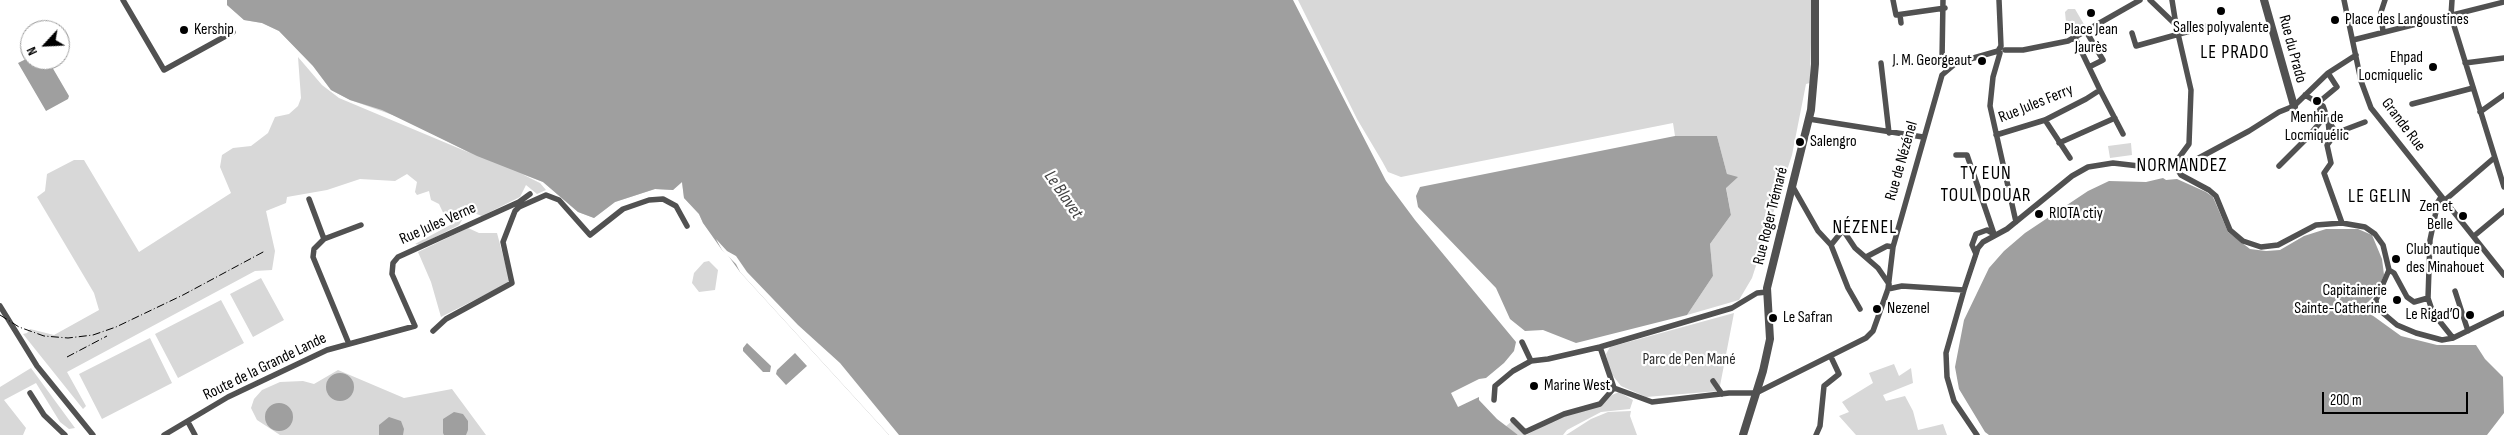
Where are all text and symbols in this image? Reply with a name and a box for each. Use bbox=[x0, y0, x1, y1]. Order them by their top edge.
marker: Salles polyvalente bbox=[2215, 5, 2227, 17]
marker: Place Jean Jaurès bbox=[2085, 7, 2097, 19]
place label: Place des Langoustines bbox=[2345, 10, 2469, 30]
street label: Rue du Prado bbox=[2274, 13, 2310, 85]
marker: Place des Langoustines bbox=[2329, 14, 2341, 26]
place label: Salles polyvalente bbox=[2173, 18, 2269, 38]
north arrow bbox=[20, 20, 70, 70]
place label: Kership bbox=[194, 20, 234, 40]
place label: Place Jean Jaurès bbox=[2064, 20, 2118, 58]
marker: Kership bbox=[178, 24, 190, 36]
district label: LE PRADO bbox=[2199, 42, 2271, 64]
text: N bbox=[23, 44, 41, 58]
place label: Ehpad Locmiquelic bbox=[2359, 48, 2423, 86]
place label: J. M. Georgeaut bbox=[1893, 51, 1972, 71]
marker: J. M. Georgeaut bbox=[1976, 55, 1988, 67]
marker: Ehpad Locmiquelic bbox=[2427, 61, 2439, 73]
street label: Rue Jules Ferry bbox=[1996, 80, 2076, 128]
marker: Menhir de Locmiquélic bbox=[2311, 95, 2323, 107]
street label: Grande Rue bbox=[2377, 95, 2429, 155]
place label: Menhir de Locmiquélic bbox=[2285, 108, 2349, 146]
street label: Rue de Nézénel bbox=[1882, 119, 1922, 203]
place label: Salengro bbox=[1810, 132, 1857, 152]
marker: Salengro bbox=[1794, 136, 1806, 148]
district label: NORMANDEZ bbox=[2135, 155, 2229, 177]
district label: TY EUN TOUL DOUAR bbox=[1939, 163, 2033, 207]
street label: Rue Roger Trémaré bbox=[1750, 165, 1792, 267]
water label: Le Blavet bbox=[1039, 167, 1087, 223]
district label: LE GELIN bbox=[2347, 186, 2413, 208]
place label: Zen et Belle bbox=[2420, 197, 2453, 235]
street label: Rue Jules Verne bbox=[397, 199, 479, 249]
place label: RIOTA ctiy bbox=[2049, 204, 2103, 224]
marker: RIOTA ctiy bbox=[2033, 208, 2045, 220]
marker: Zen et Belle bbox=[2457, 210, 2469, 222]
district label: NÉZENEL bbox=[1832, 217, 1898, 239]
place label: Club nautique des Minahouet bbox=[2406, 240, 2484, 278]
marker: Club nautique des Minahouet bbox=[2390, 253, 2402, 265]
place label: Capitainerie Sainte-Catherine bbox=[2294, 281, 2387, 319]
marker: Capitainerie Sainte-Catherine bbox=[2391, 294, 2403, 306]
place label: Nezenel bbox=[1887, 299, 1930, 319]
marker: Nezenel bbox=[1871, 303, 1883, 315]
place label: Le Rigad’O bbox=[2406, 305, 2460, 325]
place label: Le Safran bbox=[1783, 308, 1833, 328]
marker: Le Rigad’O bbox=[2464, 309, 2476, 321]
marker: Le Safran bbox=[1767, 312, 1779, 324]
street label: Route de la Grande Lande bbox=[200, 329, 330, 405]
park label: Parc de Pen Mané bbox=[1642, 350, 1736, 370]
place label: Marine West bbox=[1544, 376, 1610, 396]
marker: Marine West bbox=[1528, 380, 1540, 392]
scale bar bbox=[2324, 382, 2470, 414]
text: 200 m bbox=[2330, 391, 2362, 410]

